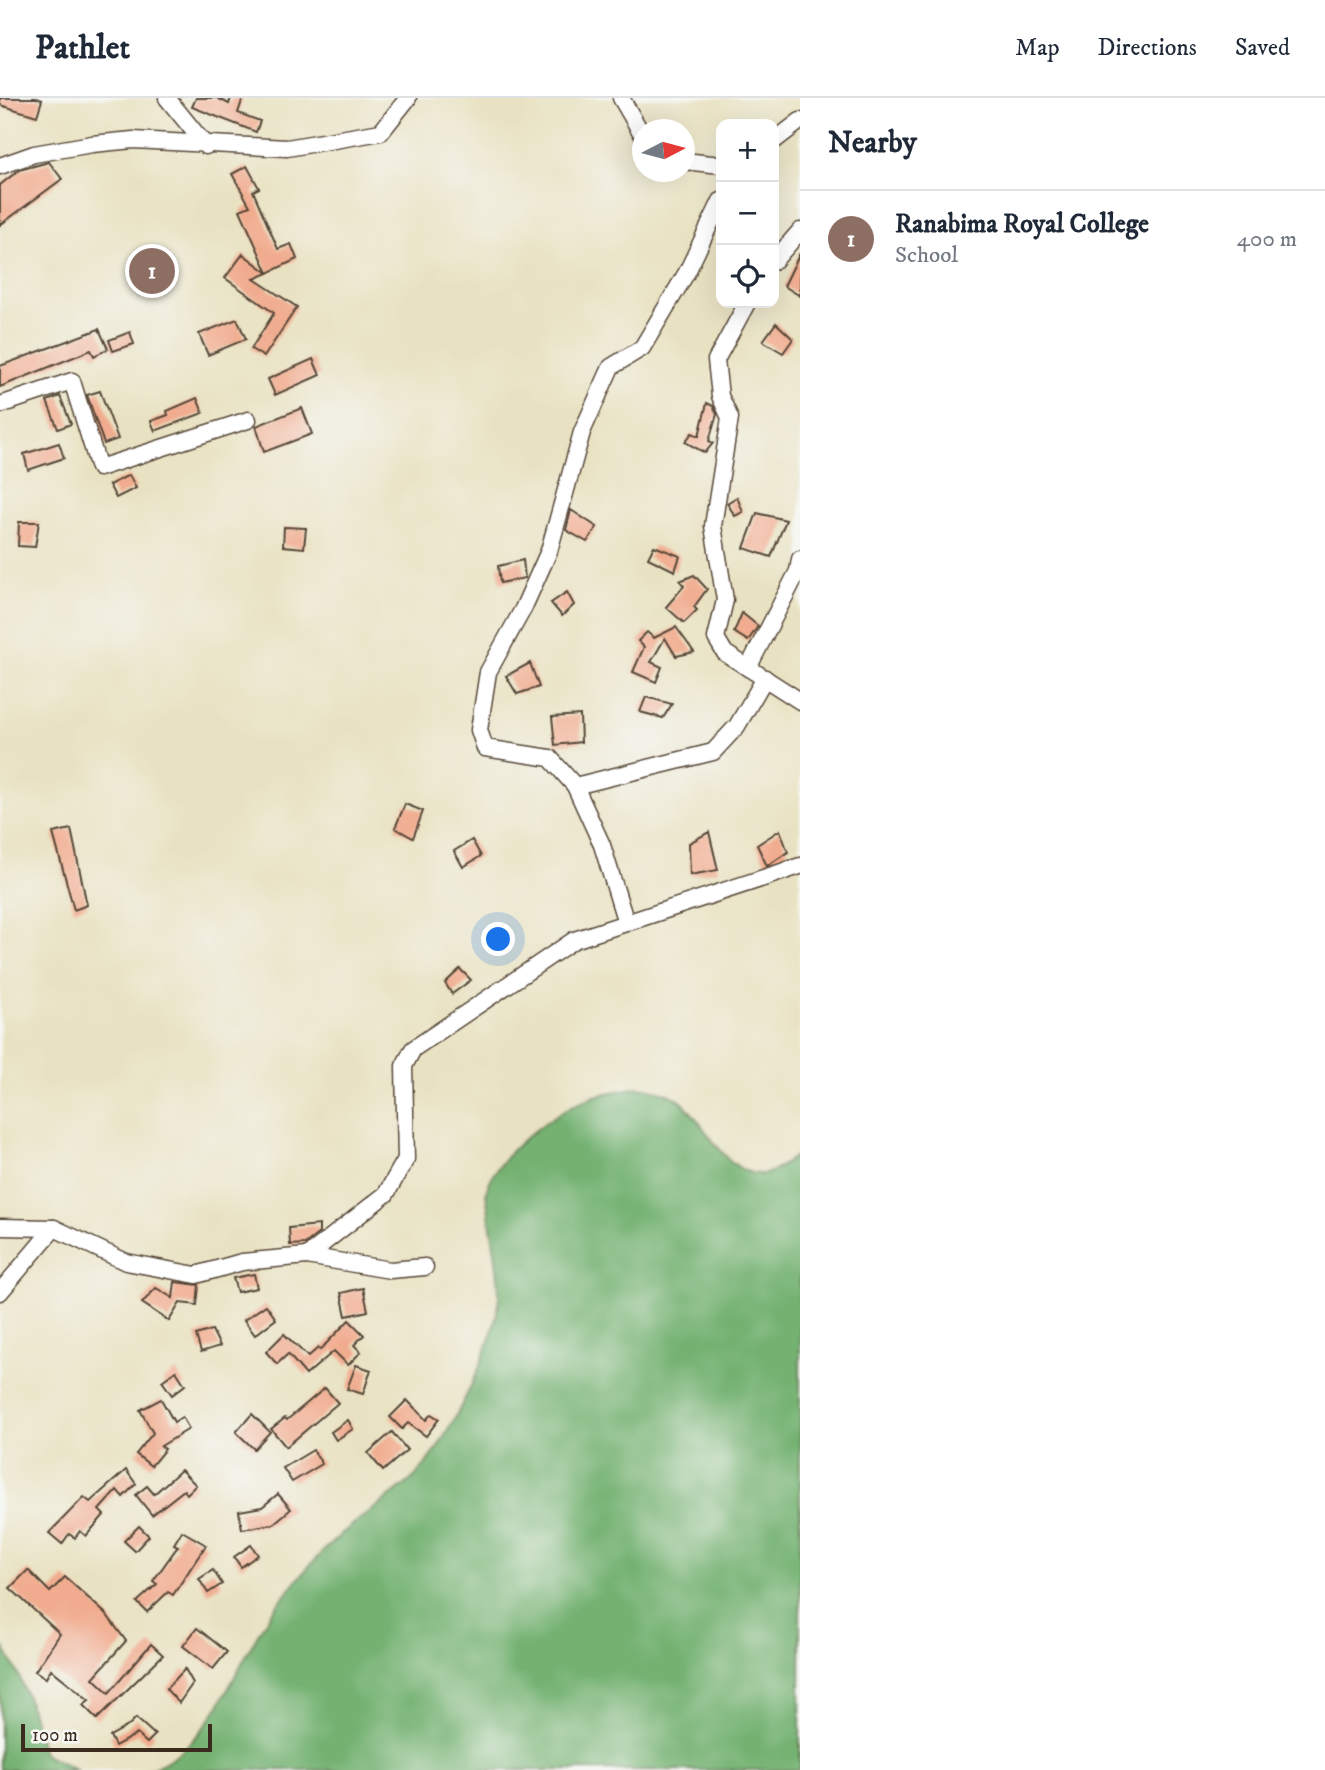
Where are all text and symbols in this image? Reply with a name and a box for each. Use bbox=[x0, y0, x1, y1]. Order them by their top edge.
text: Pathlet bbox=[35, 28, 130, 69]
text: Map bbox=[1015, 33, 1060, 63]
text: Directions bbox=[1098, 33, 1197, 63]
text: Saved bbox=[1235, 33, 1290, 63]
north arrow bbox=[632, 119, 695, 182]
map controls bbox=[716, 119, 779, 308]
button: + bbox=[716, 119, 779, 182]
text: Nearby bbox=[828, 125, 917, 162]
button: − bbox=[716, 182, 779, 245]
text: Ranabima Royal College bbox=[895, 208, 1149, 241]
text: 1 bbox=[847, 225, 855, 254]
text: 400 m bbox=[1237, 225, 1297, 254]
text: School bbox=[895, 241, 958, 270]
pin: 1 bbox=[129, 245, 175, 297]
button: locate bbox=[716, 245, 779, 308]
your location bbox=[481, 922, 515, 956]
scale bar bbox=[21, 1721, 212, 1753]
text: 100 m bbox=[32, 1724, 78, 1747]

